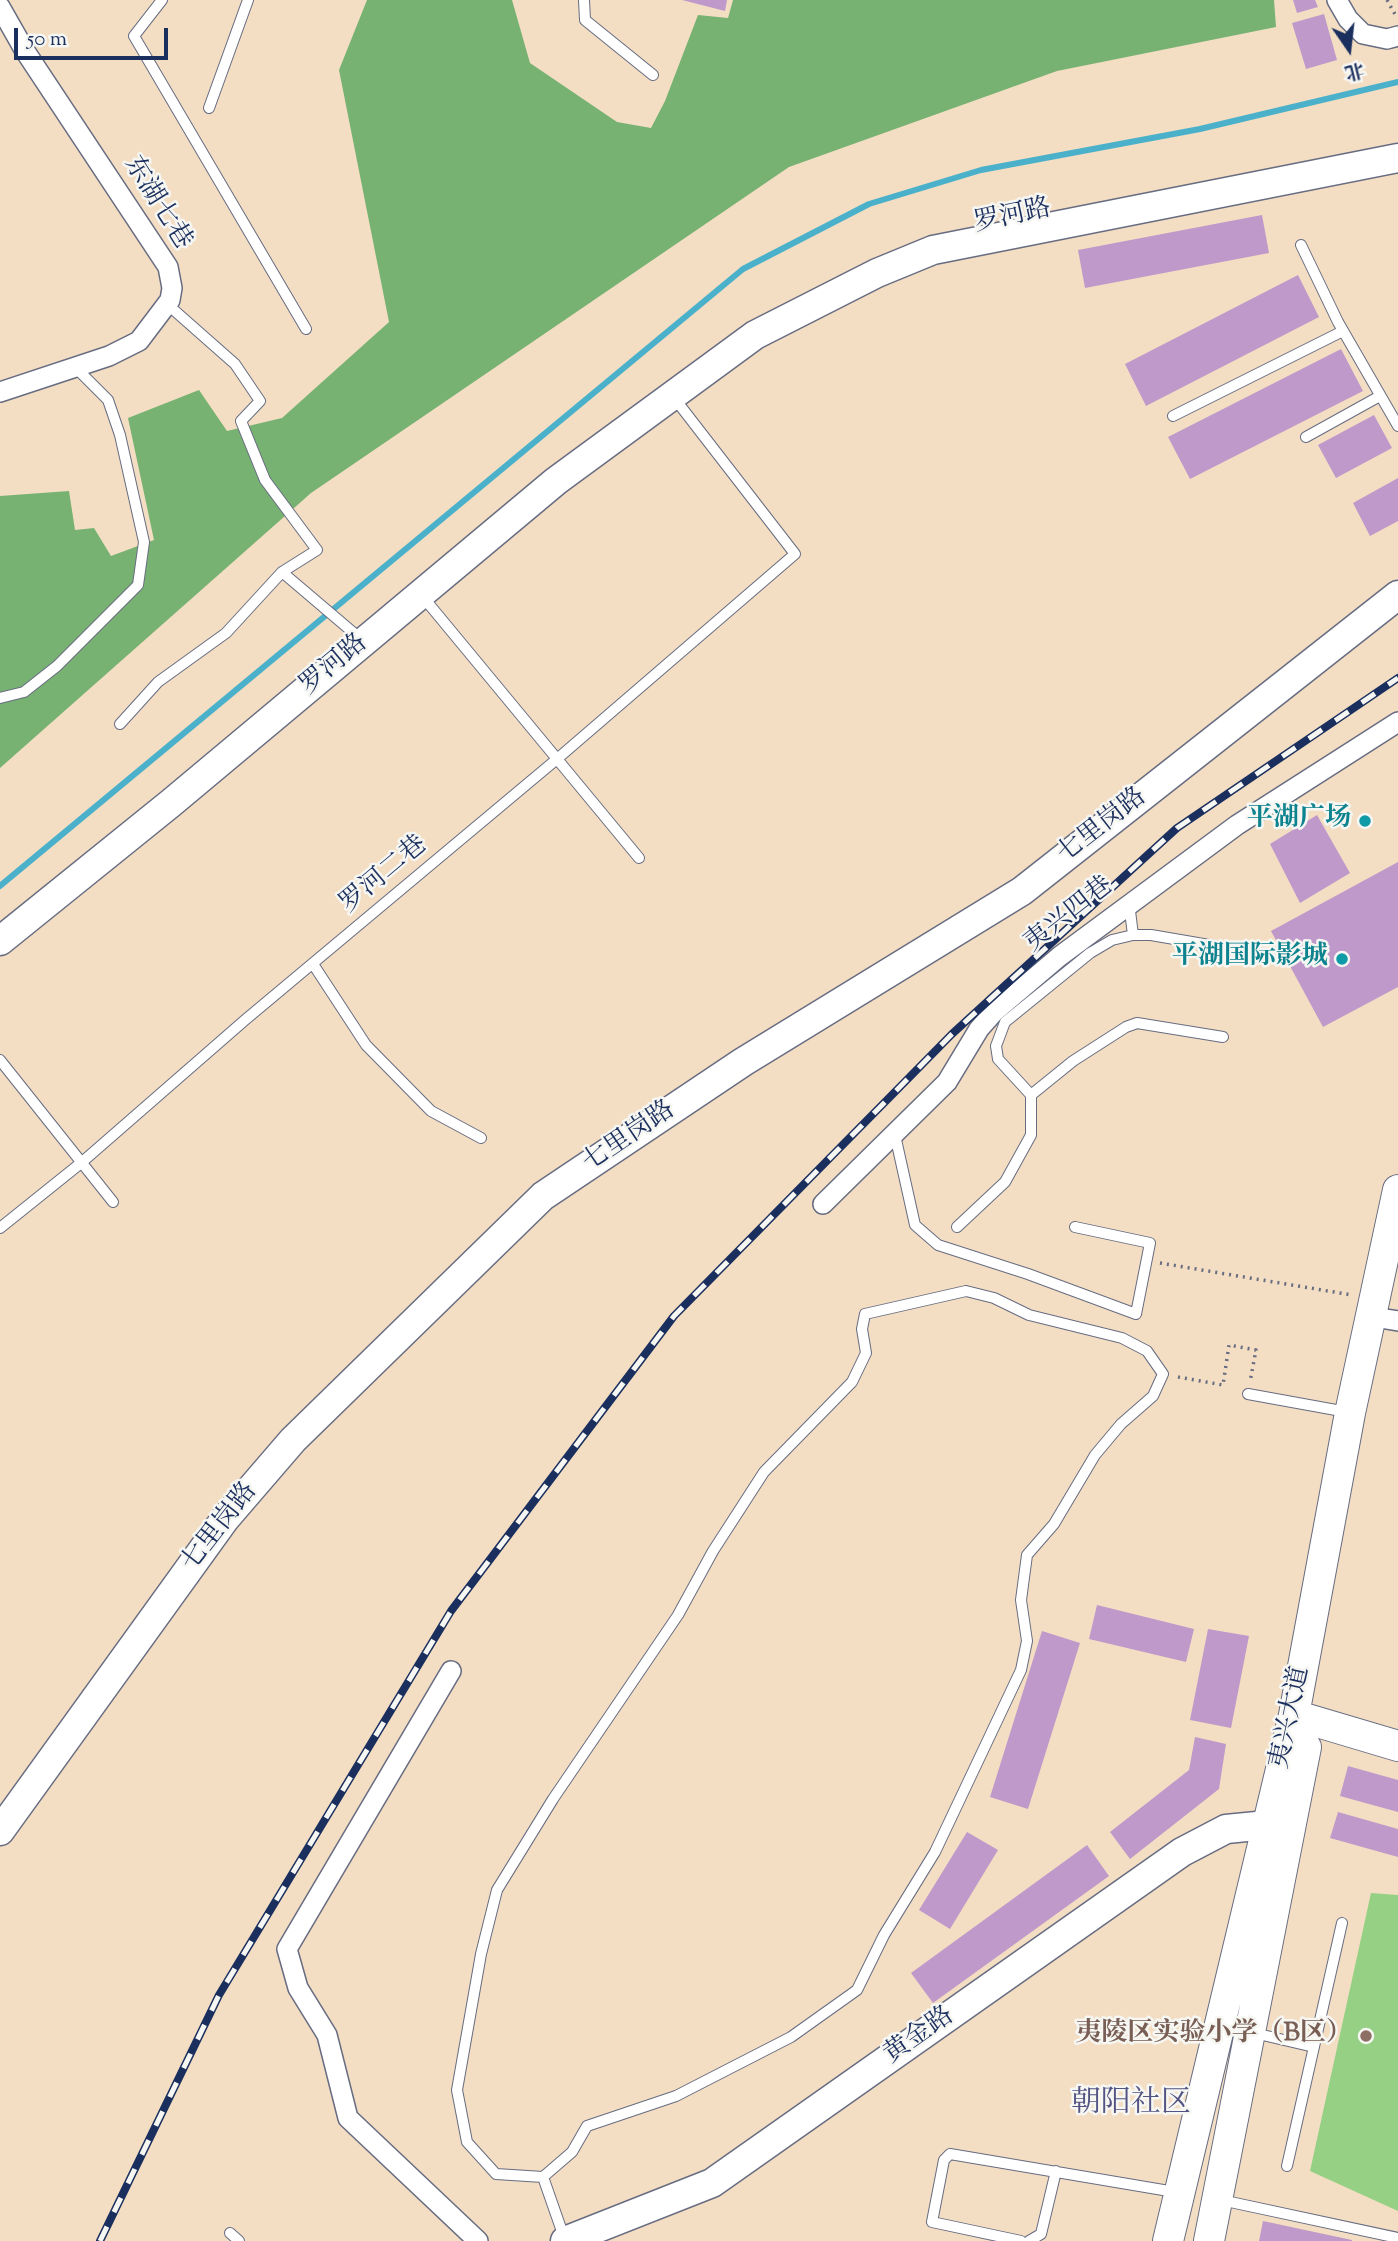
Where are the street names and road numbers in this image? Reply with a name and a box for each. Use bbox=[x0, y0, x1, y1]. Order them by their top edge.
street label: 东湖七巷 bbox=[115, 152, 197, 256]
street label: 罗河路 bbox=[972, 195, 1054, 241]
street label: 罗河路 bbox=[295, 629, 375, 703]
street label: 七里岗路 bbox=[1052, 783, 1154, 871]
street label: 罗河二巷 bbox=[335, 831, 435, 921]
street label: 夷兴四巷 bbox=[1019, 872, 1121, 960]
street label: 七里岗路 bbox=[578, 1096, 682, 1180]
street label: 七里岗路 bbox=[177, 1477, 265, 1579]
street label: 夷兴大道 bbox=[1266, 1664, 1318, 1772]
street label: 黄金路 bbox=[879, 2002, 961, 2072]

